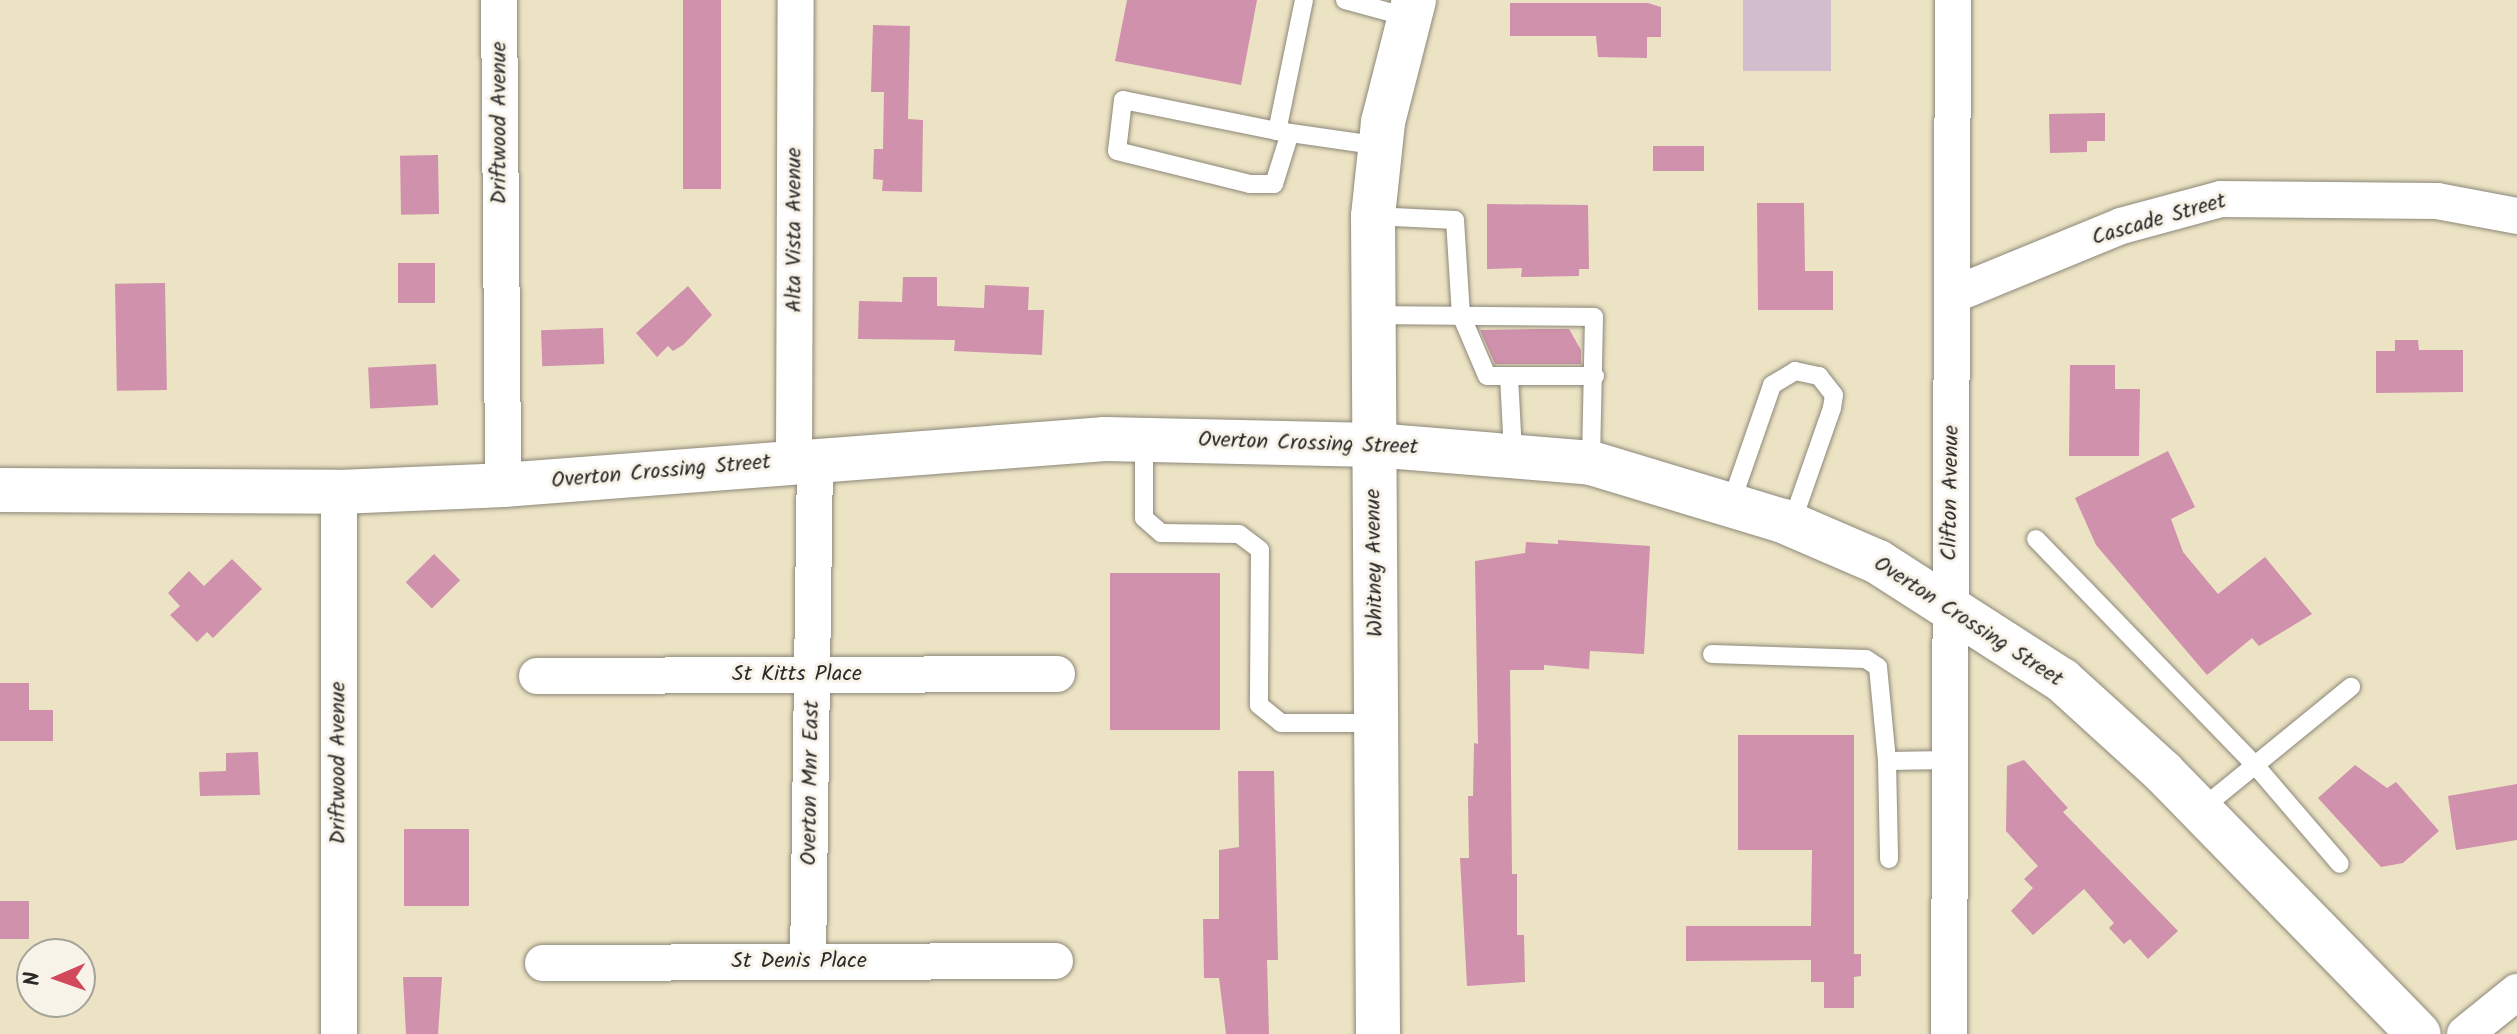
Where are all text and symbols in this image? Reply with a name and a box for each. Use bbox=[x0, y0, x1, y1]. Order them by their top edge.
street label: Driftwood Avenue bbox=[487, 42, 513, 204]
street label: Alta Vista Avenue bbox=[782, 147, 808, 313]
street label: Cascade Street bbox=[2089, 188, 2229, 252]
street label: Clifton Avenue bbox=[1937, 425, 1965, 561]
street label: Overton Crossing Street bbox=[1198, 427, 1418, 461]
street label: Overton Crossing Street bbox=[550, 449, 772, 495]
street label: Whitney Avenue bbox=[1361, 489, 1389, 637]
street label: Overton Crossing Street bbox=[1868, 551, 2068, 693]
street label: St Kitts Place bbox=[732, 662, 862, 688]
street label: Driftwood Avenue bbox=[326, 682, 352, 844]
street label: Overton Mnr East bbox=[796, 700, 826, 866]
north arrow bbox=[16, 938, 96, 1018]
street label: St Denis Place bbox=[731, 949, 867, 975]
text: N bbox=[16, 971, 51, 986]

